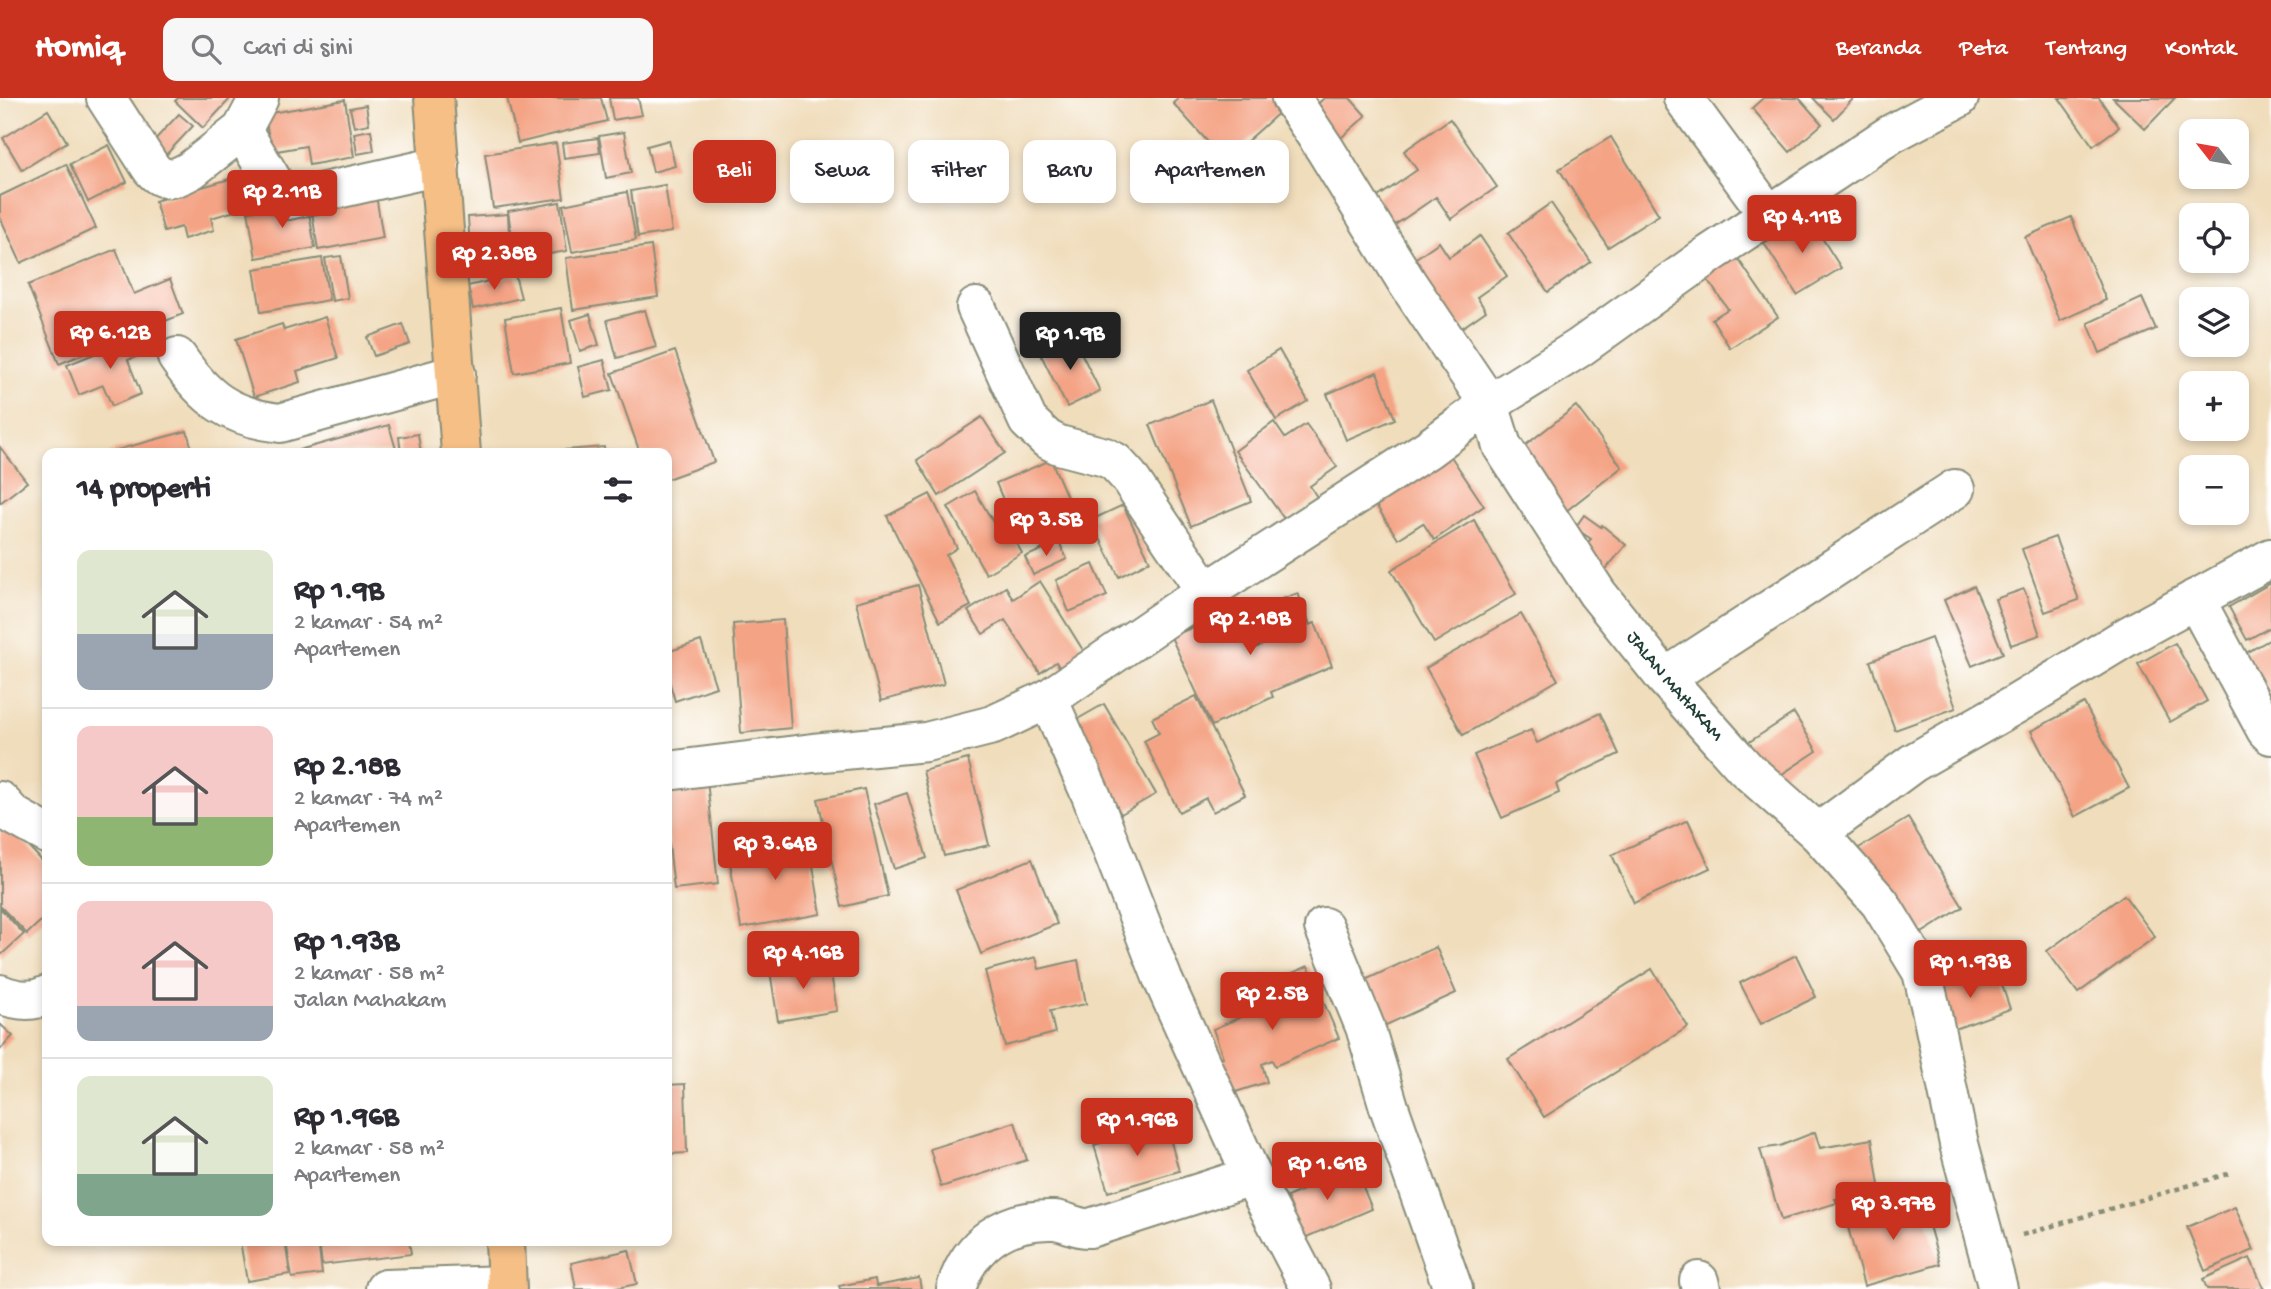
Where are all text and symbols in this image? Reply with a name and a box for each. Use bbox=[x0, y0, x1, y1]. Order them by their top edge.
search box bbox=[163, 18, 653, 81]
text: Homiq bbox=[35, 30, 121, 68]
icon: search bbox=[187, 30, 225, 68]
text: Cari di sini bbox=[243, 34, 353, 65]
text: Beranda bbox=[1836, 35, 1921, 64]
text: Peta bbox=[1959, 35, 2008, 64]
text: Tentang bbox=[2046, 35, 2127, 64]
text: Kontak bbox=[2165, 35, 2236, 64]
north arrow bbox=[2179, 119, 2249, 189]
map controls bbox=[2179, 119, 2249, 525]
chip: Beli bbox=[693, 140, 776, 203]
chip: Sewa bbox=[790, 140, 894, 203]
chip: Filter bbox=[908, 140, 1009, 203]
chip: Baru bbox=[1023, 140, 1116, 203]
chip: Apartemen bbox=[1130, 140, 1289, 203]
pin: Rp 2.11B bbox=[210, 170, 354, 230]
text: Rp 2.11B bbox=[243, 179, 321, 206]
pin: Rp 4.11B bbox=[1730, 195, 1874, 255]
button: locate bbox=[2179, 203, 2249, 273]
text: Rp 4.11B bbox=[1763, 204, 1841, 231]
pin: Rp 2.38B bbox=[422, 232, 566, 292]
text: Rp 2.38B bbox=[452, 241, 536, 268]
button: layers bbox=[2179, 287, 2249, 357]
pin: Rp 6.12B bbox=[38, 312, 182, 371]
pin: Rp 1.9B bbox=[1005, 313, 1135, 372]
text: Rp 6.12B bbox=[70, 320, 150, 347]
text: Rp 1.9B bbox=[1036, 321, 1104, 348]
button: + bbox=[2179, 371, 2249, 441]
button: − bbox=[2179, 455, 2249, 525]
icon: filters bbox=[599, 471, 637, 509]
text: 14 properti bbox=[77, 473, 211, 508]
pin: Rp 3.5B bbox=[981, 498, 1111, 558]
text: Rp 3.5B bbox=[1010, 507, 1082, 534]
text: Rp 1.9B bbox=[294, 575, 384, 610]
icon: home bbox=[133, 578, 217, 662]
pin: Rp 2.18B bbox=[1178, 598, 1322, 657]
text: Rp 2.18B bbox=[1210, 606, 1290, 633]
text: 2 kamar · 54 m² bbox=[294, 610, 443, 637]
street label: JALAN MAHAKAM bbox=[1621, 627, 1728, 747]
text: Apartemen bbox=[294, 637, 400, 664]
text: Rp 2.18B bbox=[294, 751, 400, 786]
icon: home bbox=[133, 754, 217, 838]
text: 2 kamar · 74 m² bbox=[294, 786, 443, 813]
text: Apartemen bbox=[294, 813, 400, 840]
pin: Rp 3.64B bbox=[703, 822, 847, 882]
text: Rp 3.64B bbox=[734, 831, 816, 858]
text: Rp 1.93B bbox=[294, 926, 399, 961]
icon: home bbox=[133, 929, 217, 1013]
pin: Rp 4.16B bbox=[731, 932, 875, 991]
text: Rp 4.16B bbox=[763, 940, 843, 967]
pin: Rp 1.93B bbox=[1898, 940, 2042, 1000]
text: Rp 1.93B bbox=[1930, 949, 2010, 976]
text: 2 kamar · 58 m² bbox=[294, 961, 445, 988]
pin: Rp 2.5B bbox=[1207, 972, 1337, 1032]
text: Rp 2.5B bbox=[1236, 981, 1308, 1008]
text: Jalan Mahakam bbox=[294, 988, 446, 1015]
pin: Rp 1.96B bbox=[1065, 1098, 1209, 1158]
text: Rp 1.96B bbox=[294, 1101, 399, 1136]
icon: home bbox=[133, 1104, 217, 1188]
text: Rp 1.96B bbox=[1097, 1107, 1177, 1134]
text: 2 kamar · 58 m² bbox=[294, 1136, 445, 1163]
pin: Rp 1.61B bbox=[1255, 1142, 1399, 1202]
text: Rp 1.61B bbox=[1288, 1151, 1366, 1178]
text: Apartemen bbox=[294, 1163, 400, 1190]
pin: Rp 3.97B bbox=[1821, 1182, 1965, 1242]
text: Rp 3.97B bbox=[1851, 1191, 1935, 1218]

